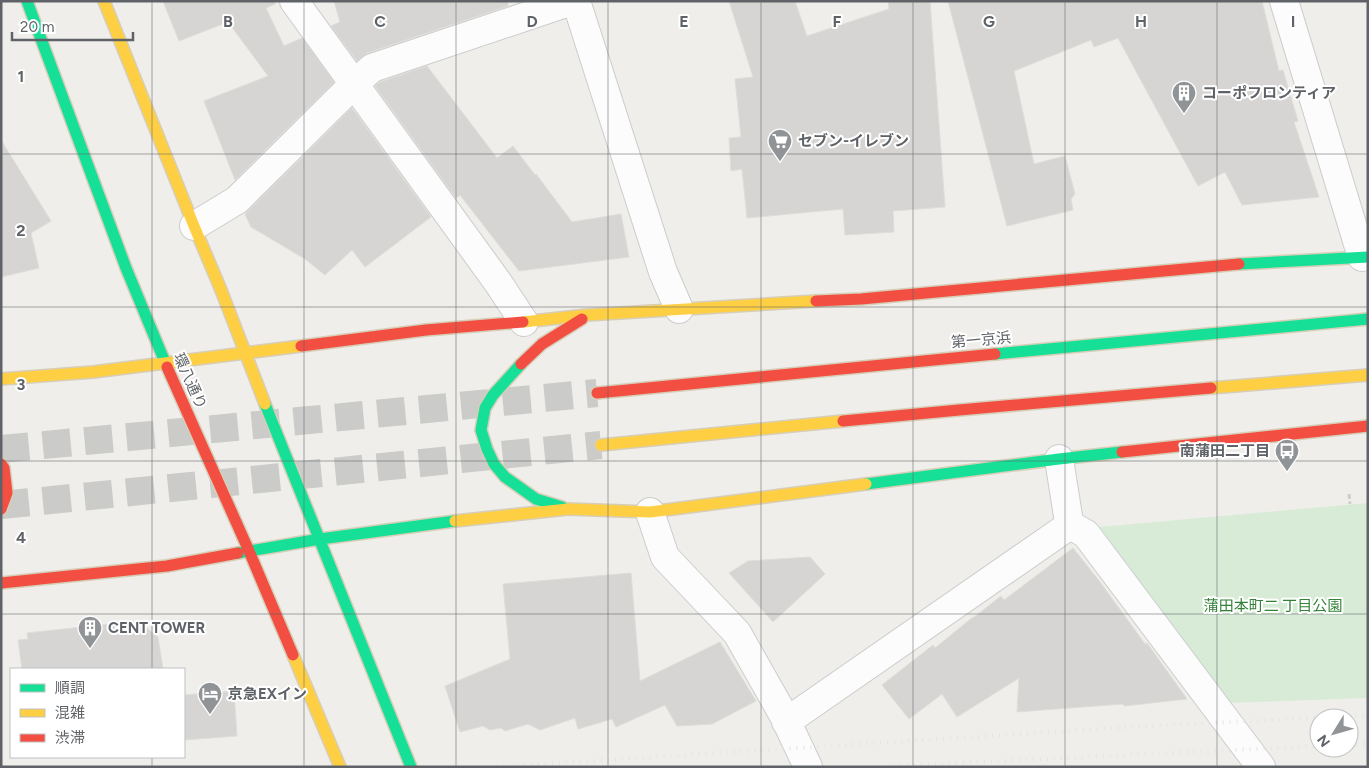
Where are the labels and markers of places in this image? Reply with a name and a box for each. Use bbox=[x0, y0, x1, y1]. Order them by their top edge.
building icon: コーポフロンティア bbox=[1171, 80, 1197, 114]
place label: コーポフロンティア bbox=[1202, 84, 1336, 102]
supermarket icon: セブン-イレブン bbox=[767, 128, 793, 162]
place label: セブン-イレブン bbox=[798, 132, 909, 150]
bus stop icon: 南蒲田二丁目 bbox=[1274, 438, 1300, 472]
place label: 南蒲田二丁目 bbox=[1180, 442, 1270, 460]
building icon: CENT TOWER bbox=[77, 615, 103, 649]
place label: CENT TOWER bbox=[108, 619, 206, 637]
hotel icon: 京急EXイン bbox=[197, 681, 223, 715]
place label: 京急EXイン bbox=[228, 685, 307, 703]

